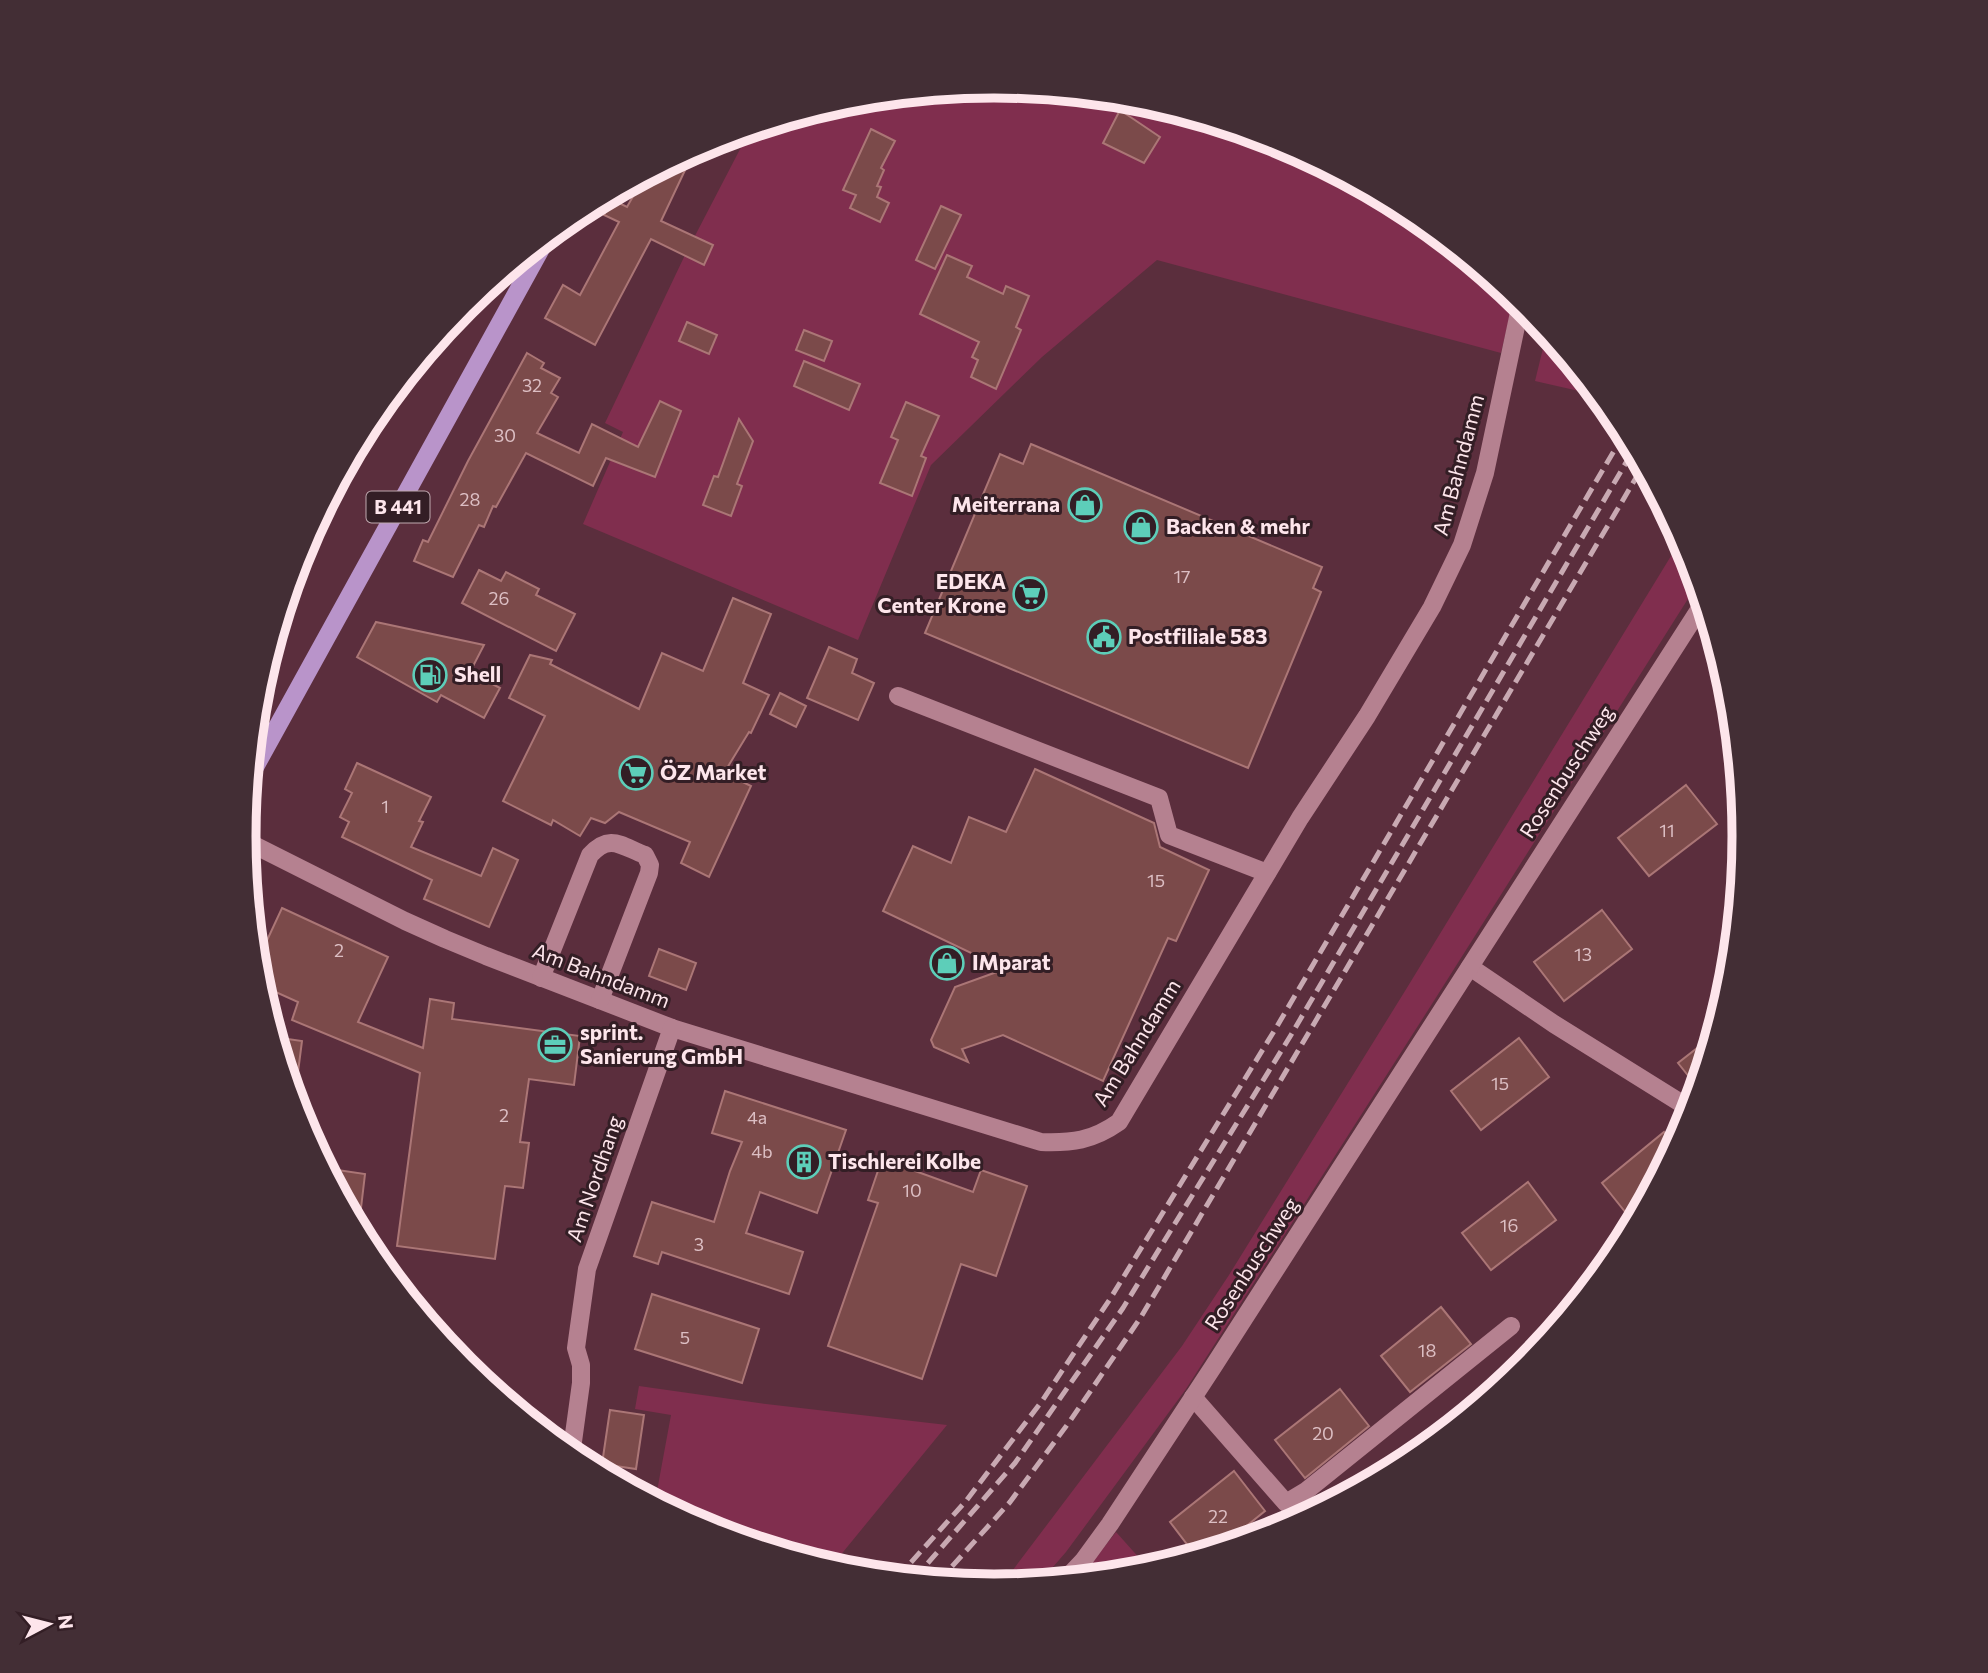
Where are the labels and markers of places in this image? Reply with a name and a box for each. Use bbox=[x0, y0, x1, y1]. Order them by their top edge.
shop icon: Meiterrana bbox=[1066, 486, 1104, 524]
place label: Meiterrana bbox=[952, 491, 1060, 516]
shop icon: Backen & mehr bbox=[1122, 508, 1160, 546]
place label: Backen & mehr bbox=[1166, 513, 1310, 538]
place label: EDEKA Center Krone bbox=[877, 568, 1006, 617]
supermarket icon: EDEKA Center Krone bbox=[1011, 575, 1049, 613]
public building icon: Postfiliale 583 bbox=[1085, 618, 1123, 656]
place label: Postfiliale 583 bbox=[1128, 623, 1267, 648]
fuel station icon: Shell bbox=[411, 656, 449, 694]
place label: Shell bbox=[454, 661, 501, 686]
supermarket icon: ÖZ Market bbox=[617, 754, 655, 792]
place label: ÖZ Market bbox=[660, 759, 766, 784]
shop icon: IMparat bbox=[928, 944, 966, 982]
place label: IMparat bbox=[972, 949, 1051, 974]
place label: sprint. Sanierung GmbH bbox=[580, 1019, 743, 1068]
office icon: sprint. Sanierung GmbH bbox=[536, 1026, 574, 1064]
building icon: Tischlerei Kolbe bbox=[785, 1143, 823, 1181]
place label: Tischlerei Kolbe bbox=[828, 1148, 981, 1173]

